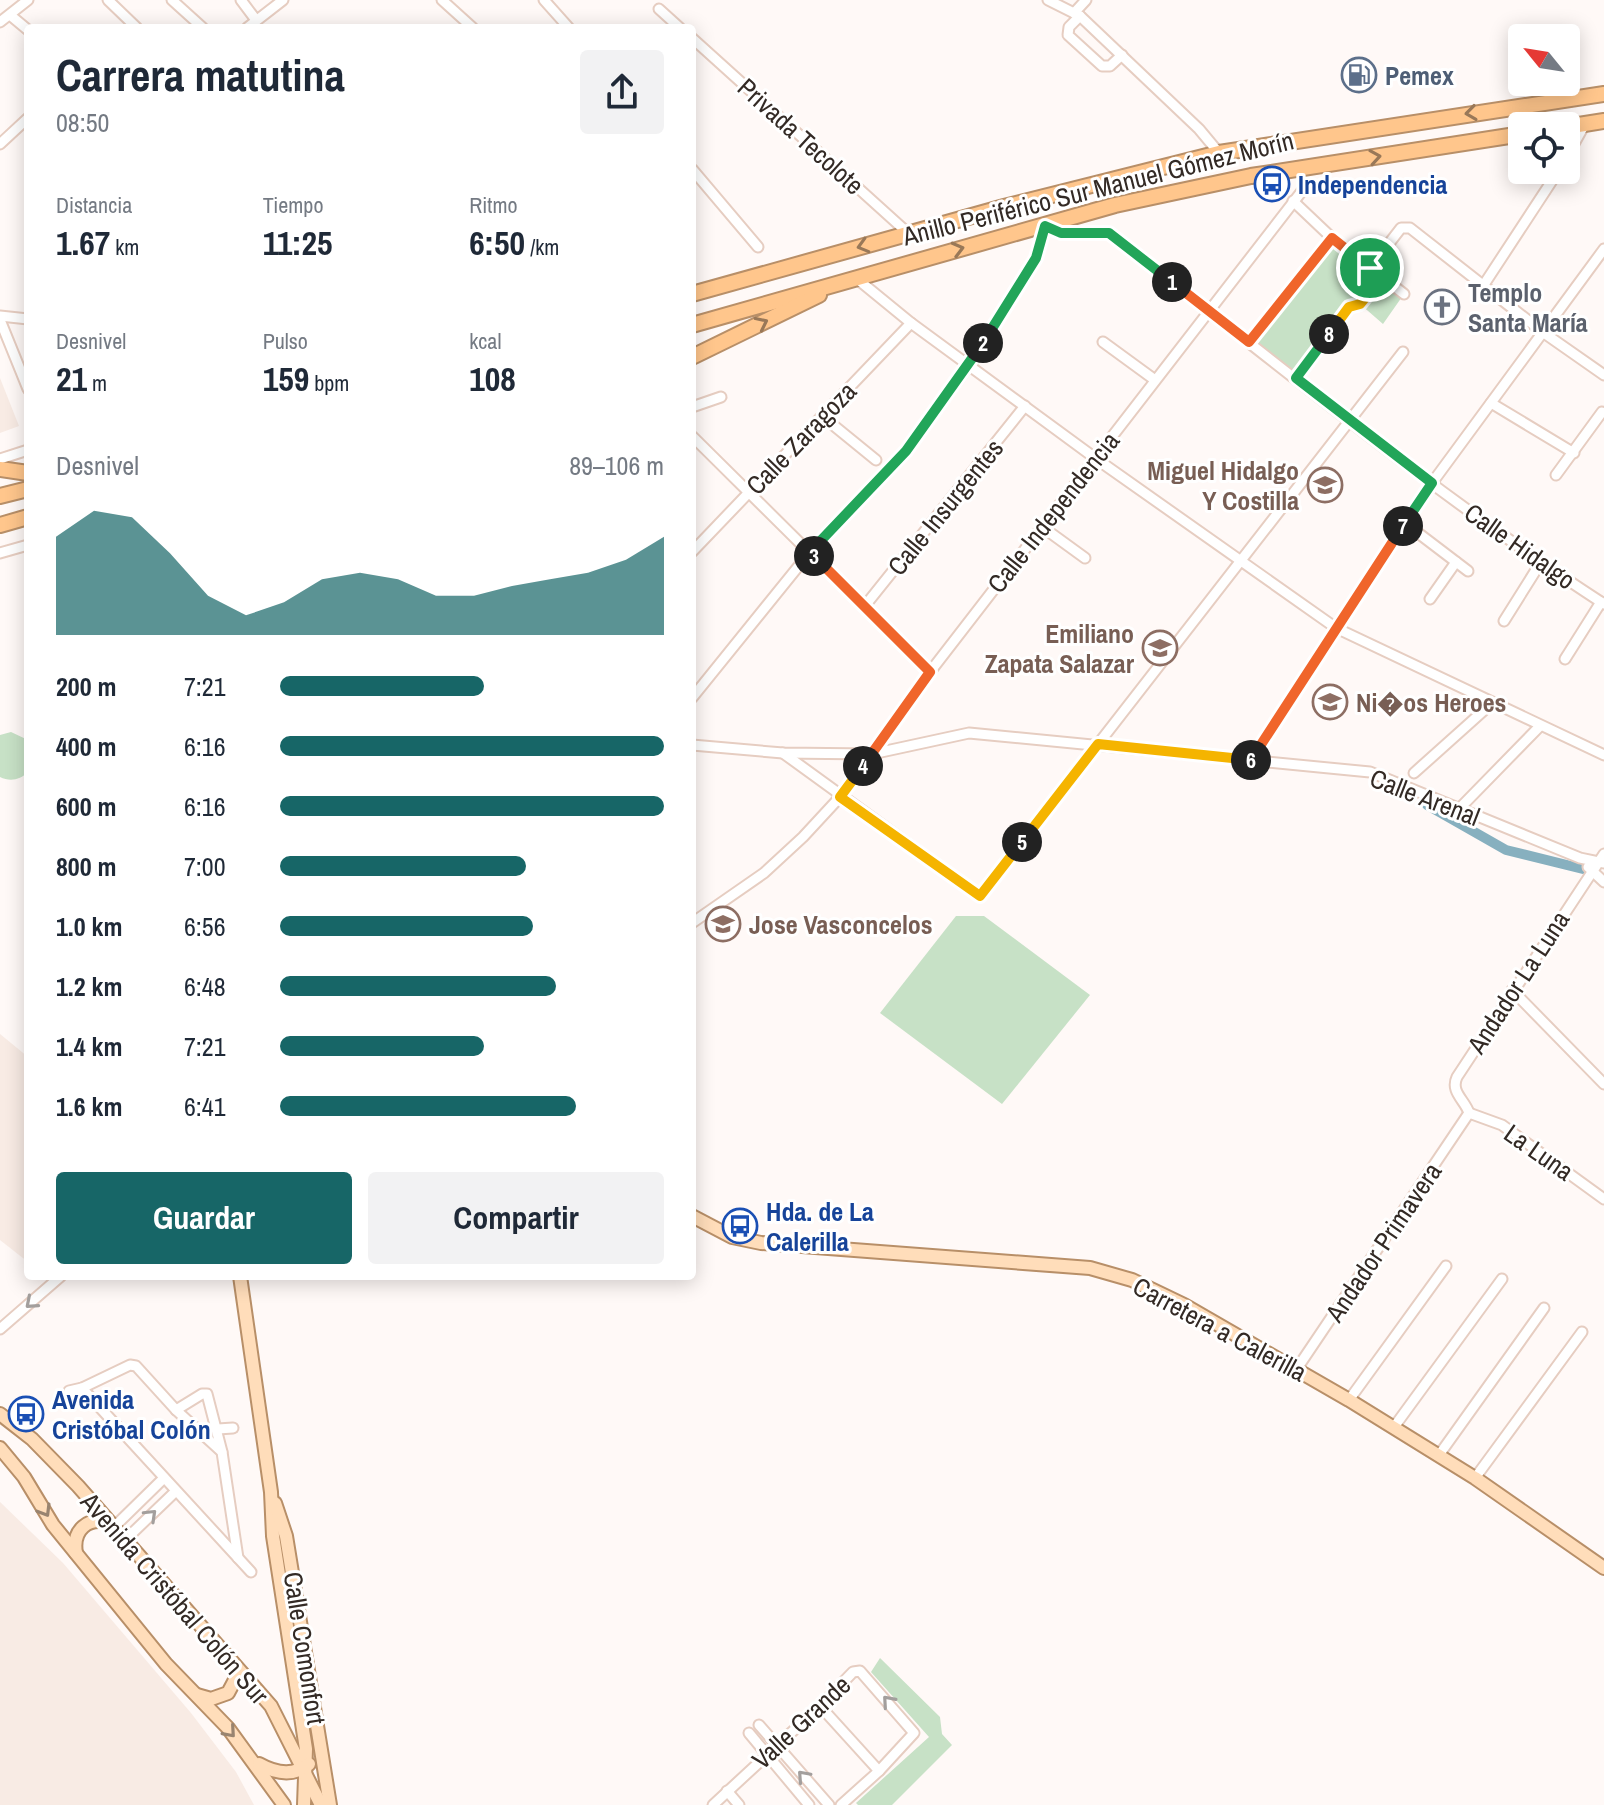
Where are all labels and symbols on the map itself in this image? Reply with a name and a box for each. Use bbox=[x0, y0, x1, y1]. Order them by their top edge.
north arrow bbox=[1508, 24, 1580, 96]
fuel station icon: Pemex bbox=[1340, 56, 1378, 94]
place label: Pemex bbox=[1385, 58, 1454, 93]
street label: Privada Tecolote bbox=[730, 70, 872, 202]
one-way arrow bbox=[1465, 104, 1478, 121]
street label: Anillo Periférico Sur Manuel Gómez Morín bbox=[898, 122, 1297, 254]
one-way arrow bbox=[1368, 149, 1382, 166]
bus stop icon: Independencia bbox=[1253, 165, 1291, 203]
place label: Independencia bbox=[1298, 167, 1447, 202]
pin bbox=[1336, 234, 1404, 302]
one-way arrow bbox=[856, 237, 870, 254]
one-way arrow bbox=[950, 242, 964, 259]
pin: 1 bbox=[1152, 262, 1192, 302]
place label: Templo Santa María bbox=[1468, 275, 1588, 340]
church icon: Templo Santa María bbox=[1423, 288, 1461, 326]
pin: 8 bbox=[1309, 314, 1349, 354]
one-way arrow bbox=[754, 317, 769, 333]
pin: 2 bbox=[963, 323, 1003, 363]
street label: Calle Zaragoza bbox=[738, 374, 864, 502]
street label: Calle Independencia bbox=[979, 424, 1127, 600]
street label: Calle Insurgentes bbox=[879, 432, 1011, 582]
place label: Miguel Hidalgo Y Costilla bbox=[1147, 453, 1299, 518]
school or university icon: Miguel Hidalgo Y Costilla bbox=[1306, 466, 1344, 504]
street label: Calle Hidalgo bbox=[1458, 495, 1582, 597]
pin: 7 bbox=[1383, 506, 1423, 546]
pin: 3 bbox=[794, 536, 834, 576]
place label: Emiliano Zapata Salazar bbox=[985, 616, 1135, 681]
school or university icon: Emiliano Zapata Salazar bbox=[1141, 629, 1179, 667]
school or university icon: Ni�os Heroes bbox=[1311, 683, 1349, 721]
place label: Ni�os Heroes bbox=[1356, 685, 1506, 720]
pin: 6 bbox=[1231, 740, 1271, 780]
pin: 4 bbox=[843, 746, 883, 786]
street label: Calle Arenal bbox=[1365, 760, 1485, 834]
pin: 5 bbox=[1002, 822, 1042, 862]
street label: Andador La Luna bbox=[1458, 904, 1577, 1061]
school or university icon: Jose Vasconcelos bbox=[704, 905, 742, 943]
place label: Jose Vasconcelos bbox=[749, 907, 933, 942]
street label: La Luna bbox=[1497, 1116, 1581, 1189]
street label: Andador Primavera bbox=[1316, 1155, 1449, 1329]
place label: Hda. de La Calerilla bbox=[766, 1194, 874, 1259]
bus stop icon: Hda. de La Calerilla bbox=[721, 1207, 759, 1245]
street label: Carretera a Calerilla bbox=[1127, 1268, 1313, 1390]
one-way arrow bbox=[25, 1293, 40, 1307]
place label: Avenida Cristóbal Colón bbox=[52, 1382, 211, 1447]
bus stop icon: Avenida Cristóbal Colón bbox=[7, 1395, 45, 1433]
street label: Avenida Cristóbal Colón Sur bbox=[73, 1484, 277, 1711]
one-way arrow bbox=[35, 1503, 51, 1517]
one-way arrow bbox=[141, 1510, 156, 1524]
street label: Calle Comonfort bbox=[276, 1569, 334, 1727]
street label: Valle Grande bbox=[744, 1667, 858, 1777]
one-way arrow bbox=[883, 1696, 898, 1711]
one-way arrow bbox=[220, 1722, 235, 1737]
one-way arrow bbox=[798, 1770, 813, 1785]

